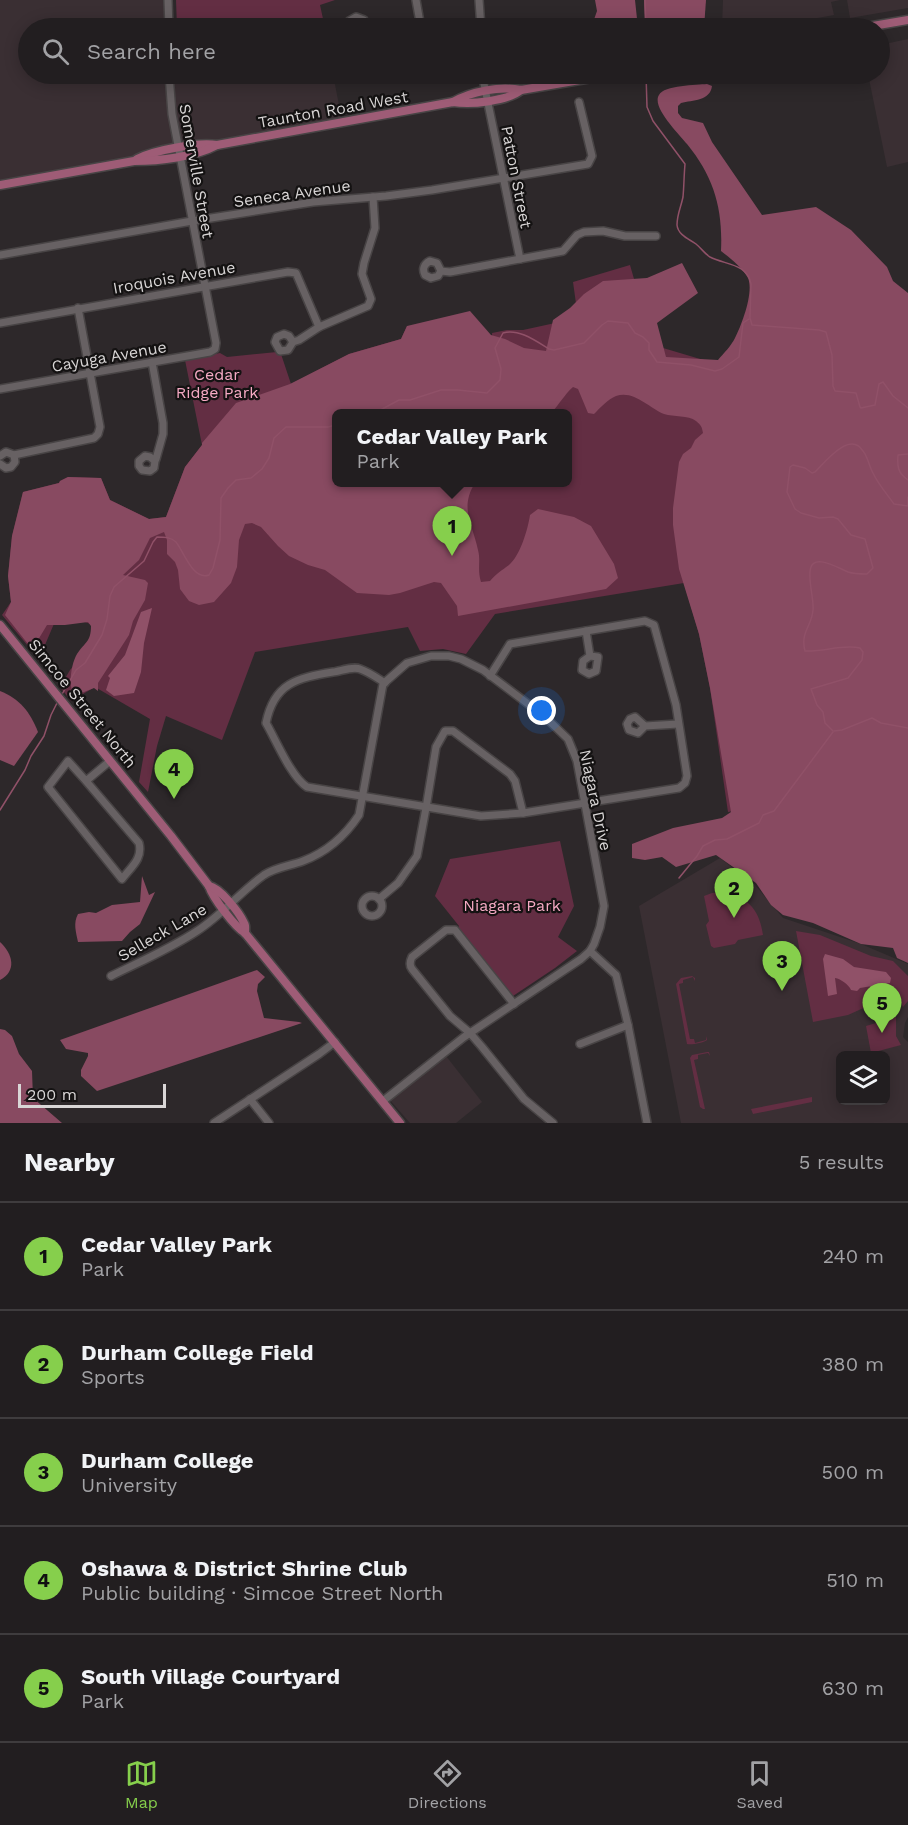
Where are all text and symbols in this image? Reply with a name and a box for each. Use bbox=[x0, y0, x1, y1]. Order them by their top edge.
search box bbox=[18, 18, 890, 84]
icon: search bbox=[39, 35, 72, 68]
text: Search here bbox=[87, 39, 216, 64]
street label: Taunton Road West bbox=[257, 87, 410, 132]
street label: Somerville Street bbox=[175, 102, 218, 240]
street label: Patton Street bbox=[497, 124, 536, 230]
street label: Seneca Avenue bbox=[232, 176, 352, 211]
street label: Iroquois Avenue bbox=[111, 257, 237, 298]
street label: Cayuga Avenue bbox=[50, 337, 168, 376]
park label: Cedar Ridge Park bbox=[176, 365, 258, 402]
popup bbox=[332, 409, 572, 487]
text: Cedar Valley Park bbox=[356, 424, 548, 449]
text: Park bbox=[356, 449, 400, 473]
pin: 1 bbox=[432, 506, 472, 556]
street label: Simcoe Street North bbox=[25, 635, 140, 772]
your location bbox=[527, 696, 556, 725]
street label: Niagara Drive bbox=[576, 748, 615, 852]
pin: 4 bbox=[154, 750, 194, 799]
pin: 2 bbox=[714, 868, 754, 918]
park label: Niagara Park bbox=[463, 896, 561, 915]
street label: Selleck Lane bbox=[114, 899, 210, 966]
pin: 3 bbox=[762, 942, 802, 991]
pin: 5 bbox=[862, 984, 902, 1033]
map controls bbox=[836, 1051, 890, 1105]
button: layers bbox=[836, 1051, 890, 1105]
scale bar bbox=[18, 1081, 166, 1108]
text: 200 m bbox=[27, 1085, 77, 1104]
text: Nearby bbox=[24, 1147, 115, 1177]
text: 5 results bbox=[799, 1150, 884, 1174]
text: Cedar Valley Park bbox=[81, 1232, 272, 1257]
text: 1 bbox=[39, 1244, 48, 1268]
text: 240 m bbox=[822, 1244, 884, 1268]
text: Park bbox=[81, 1257, 124, 1281]
text: Durham College Field bbox=[81, 1340, 313, 1365]
text: 2 bbox=[38, 1352, 49, 1376]
text: 380 m bbox=[822, 1352, 884, 1376]
text: Sports bbox=[81, 1365, 145, 1389]
text: Durham College bbox=[81, 1448, 254, 1473]
text: 3 bbox=[38, 1460, 49, 1484]
text: 500 m bbox=[822, 1460, 884, 1484]
text: University bbox=[81, 1473, 177, 1497]
text: Oshawa & District Shrine Club bbox=[81, 1556, 408, 1581]
text: 4 bbox=[37, 1568, 50, 1592]
text: 510 m bbox=[826, 1568, 884, 1592]
text: Public building · Simcoe Street North bbox=[81, 1581, 443, 1605]
text: South Village Courtyard bbox=[81, 1664, 340, 1689]
text: 5 bbox=[38, 1676, 49, 1700]
text: 630 m bbox=[822, 1676, 884, 1700]
text: Park bbox=[81, 1689, 124, 1713]
tab: Map bbox=[125, 1757, 158, 1812]
tab: Directions bbox=[408, 1757, 487, 1812]
tab: Saved bbox=[737, 1757, 783, 1812]

